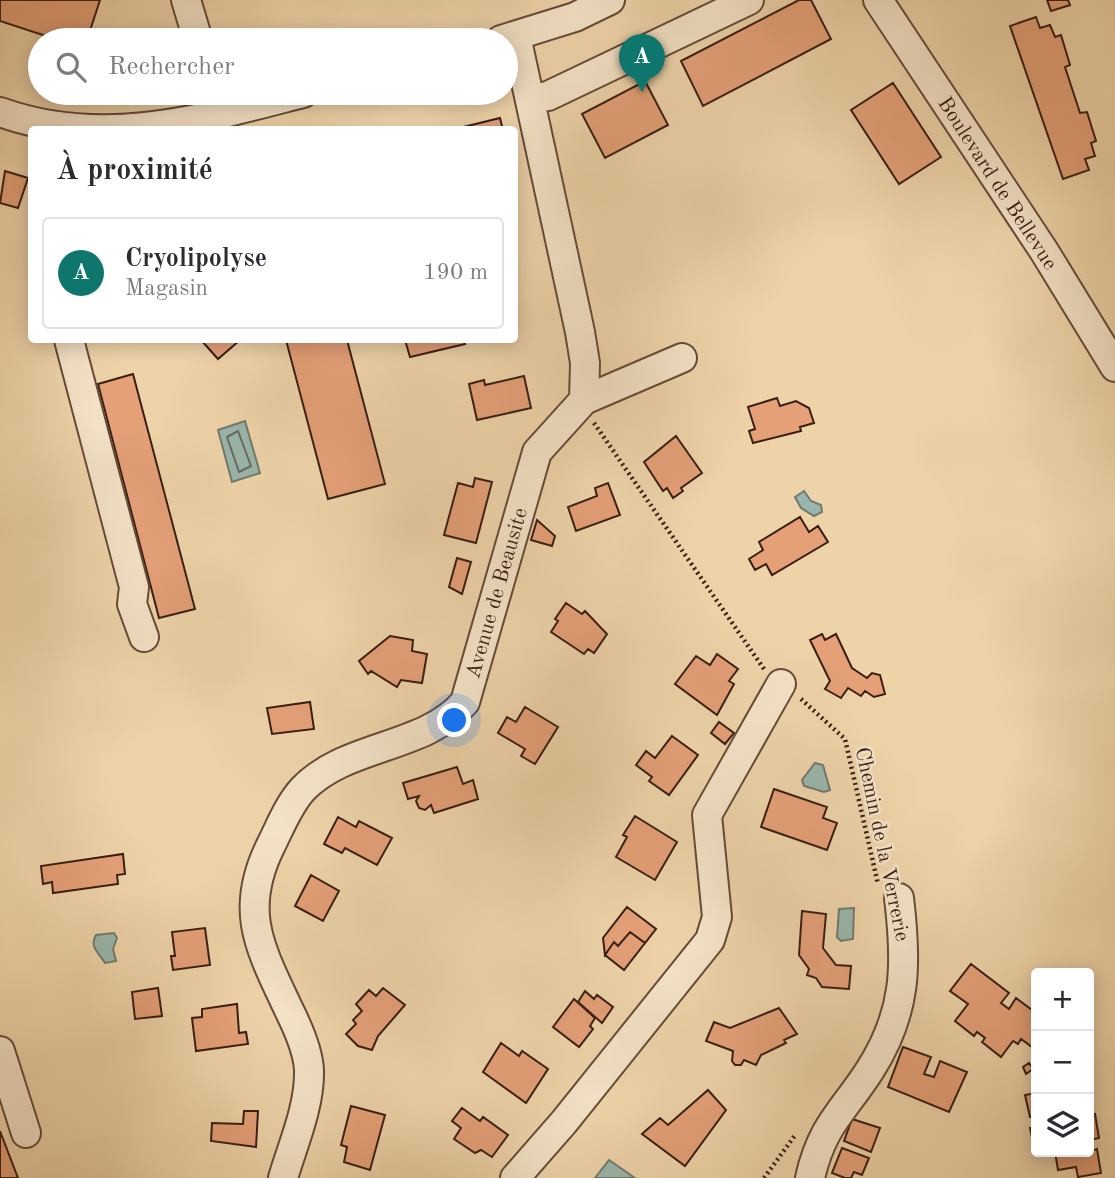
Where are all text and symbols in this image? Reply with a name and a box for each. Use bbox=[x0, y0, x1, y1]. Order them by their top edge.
search box bbox=[28, 28, 518, 105]
pin: A bbox=[619, 34, 665, 92]
icon: search bbox=[52, 48, 90, 86]
text: Rechercher bbox=[108, 54, 235, 80]
street label: Boulevard de Bellevue bbox=[933, 94, 1060, 274]
text: À proximité bbox=[56, 156, 213, 186]
text: Cryolipolyse bbox=[125, 246, 267, 272]
text: A bbox=[72, 261, 90, 284]
text: 190 m bbox=[423, 261, 488, 284]
text: Magasin bbox=[125, 277, 208, 300]
street label: Avenue de Beausite bbox=[463, 506, 532, 681]
your location bbox=[437, 703, 471, 737]
street label: Chemin de la Verrerie bbox=[851, 745, 912, 943]
map controls bbox=[1031, 968, 1094, 1157]
button: + bbox=[1031, 968, 1094, 1031]
button: − bbox=[1031, 1031, 1094, 1094]
button: layers bbox=[1031, 1094, 1094, 1157]

